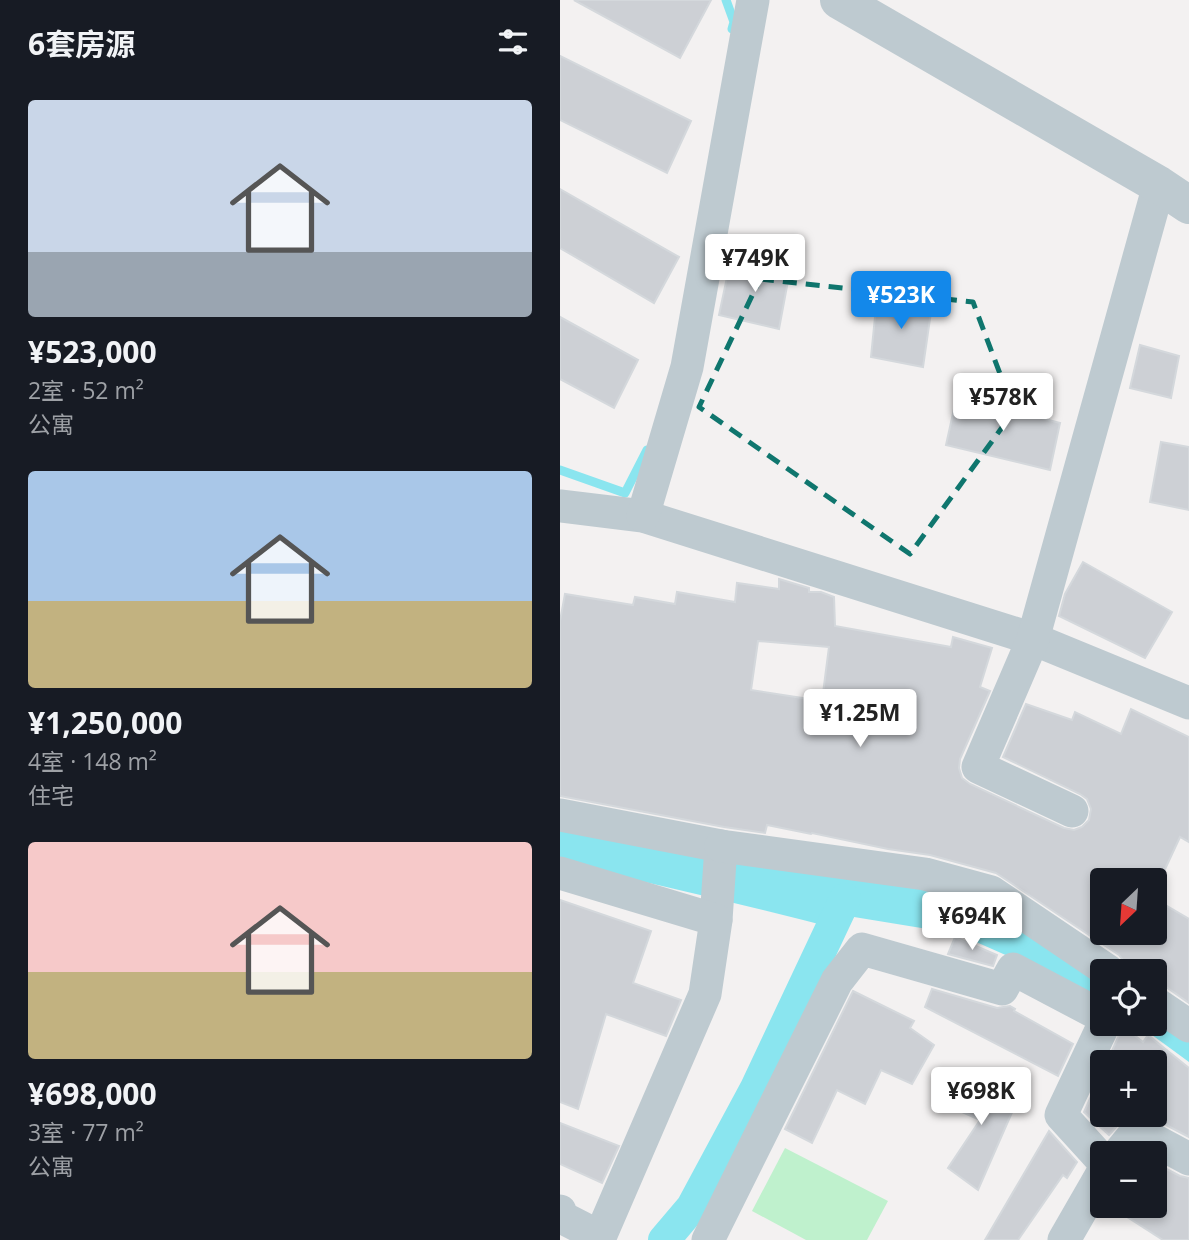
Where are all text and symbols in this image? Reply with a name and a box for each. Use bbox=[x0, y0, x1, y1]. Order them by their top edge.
text: 6套房源 bbox=[28, 23, 135, 64]
icon: filters bbox=[494, 23, 532, 61]
icon: home bbox=[217, 145, 343, 271]
pin: ¥749K bbox=[706, 234, 804, 294]
text: ¥749K bbox=[721, 241, 789, 273]
pin: ¥523K bbox=[852, 272, 950, 331]
text: ¥523K bbox=[867, 278, 935, 310]
text: ¥523,000 bbox=[28, 331, 157, 372]
text: 2室 · 52 m² bbox=[28, 374, 144, 406]
pin: ¥578K bbox=[954, 374, 1052, 433]
text: ¥578K bbox=[969, 380, 1037, 412]
text: 公寓 bbox=[28, 408, 74, 440]
icon: home bbox=[217, 516, 343, 642]
pin: ¥1.25M bbox=[803, 690, 917, 749]
text: ¥1.25M bbox=[820, 696, 900, 728]
text: ¥1,250,000 bbox=[28, 702, 182, 743]
text: 4室 · 148 m² bbox=[28, 745, 157, 777]
text: 住宅 bbox=[28, 779, 74, 811]
north arrow bbox=[1090, 868, 1167, 945]
map controls bbox=[1090, 868, 1167, 1218]
icon: home bbox=[217, 887, 343, 1013]
pin: ¥694K bbox=[923, 892, 1021, 952]
text: ¥694K bbox=[938, 899, 1006, 931]
button: locate bbox=[1090, 959, 1167, 1036]
button: + bbox=[1090, 1050, 1167, 1127]
pin: ¥698K bbox=[932, 1068, 1030, 1127]
text: ¥698,000 bbox=[28, 1073, 157, 1114]
text: ¥698K bbox=[947, 1074, 1015, 1106]
text: 3室 · 77 m² bbox=[28, 1116, 144, 1148]
button: − bbox=[1090, 1141, 1167, 1218]
text: 公寓 bbox=[28, 1150, 74, 1182]

